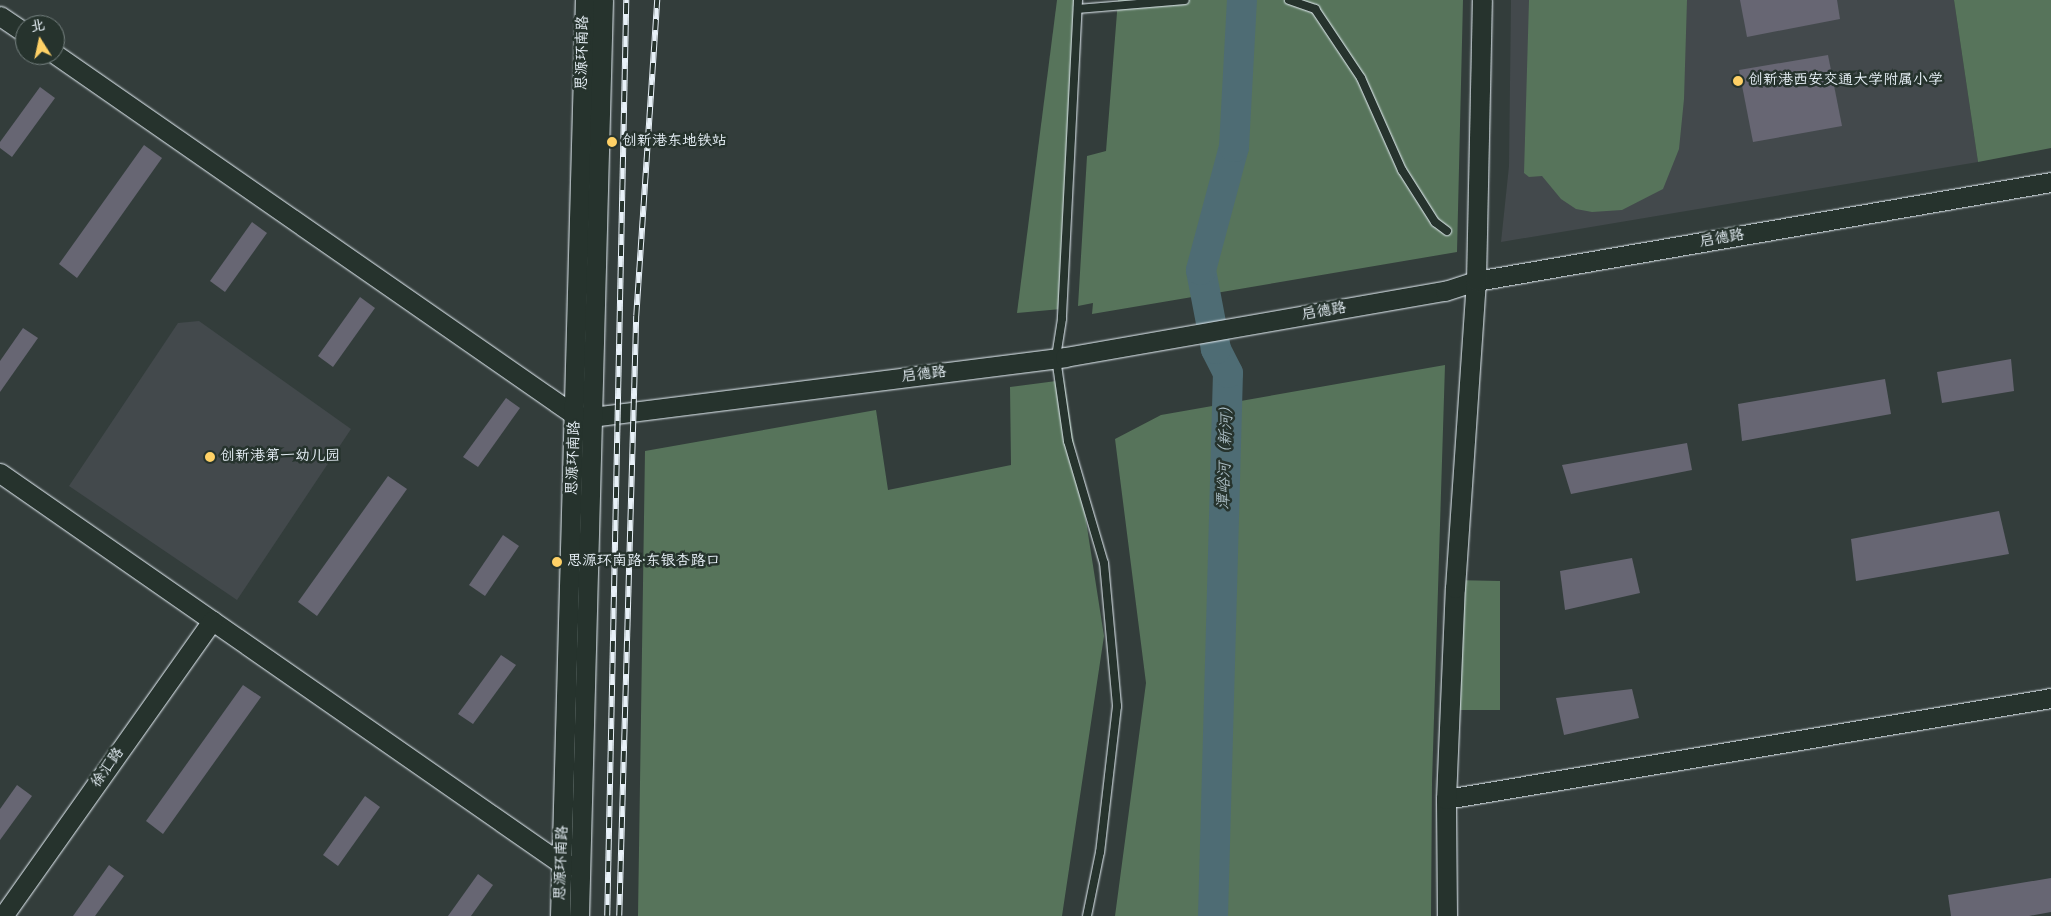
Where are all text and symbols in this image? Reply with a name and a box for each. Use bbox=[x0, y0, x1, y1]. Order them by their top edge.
text: 北 bbox=[29, 14, 46, 38]
north arrow bbox=[15, 15, 65, 65]
street label: 思源环南路 bbox=[573, 15, 593, 91]
place label: 创新港西安交通大学附属小学 bbox=[1748, 72, 1943, 90]
marker: 创新港西安交通大学附属小学 bbox=[1732, 75, 1744, 87]
place label: 创新港东地铁站 bbox=[622, 133, 727, 151]
marker: 创新港东地铁站 bbox=[606, 136, 618, 148]
street label: 启德路 bbox=[1698, 226, 1746, 252]
street label: 启德路 bbox=[1300, 299, 1348, 325]
street label: 启德路 bbox=[901, 363, 947, 387]
water label: 潭峪河（新河） bbox=[1214, 398, 1238, 510]
street label: 思源环南路 bbox=[564, 420, 584, 496]
place label: 创新港第一幼儿园 bbox=[220, 448, 340, 466]
marker: 创新港第一幼儿园 bbox=[204, 451, 216, 463]
place label: 思源环南路·东银杏路口 bbox=[567, 553, 721, 571]
marker: 思源环南路·东银杏路口 bbox=[551, 556, 563, 568]
street label: 徐汇路 bbox=[88, 744, 128, 792]
street label: 思源环南路 bbox=[552, 825, 572, 901]

